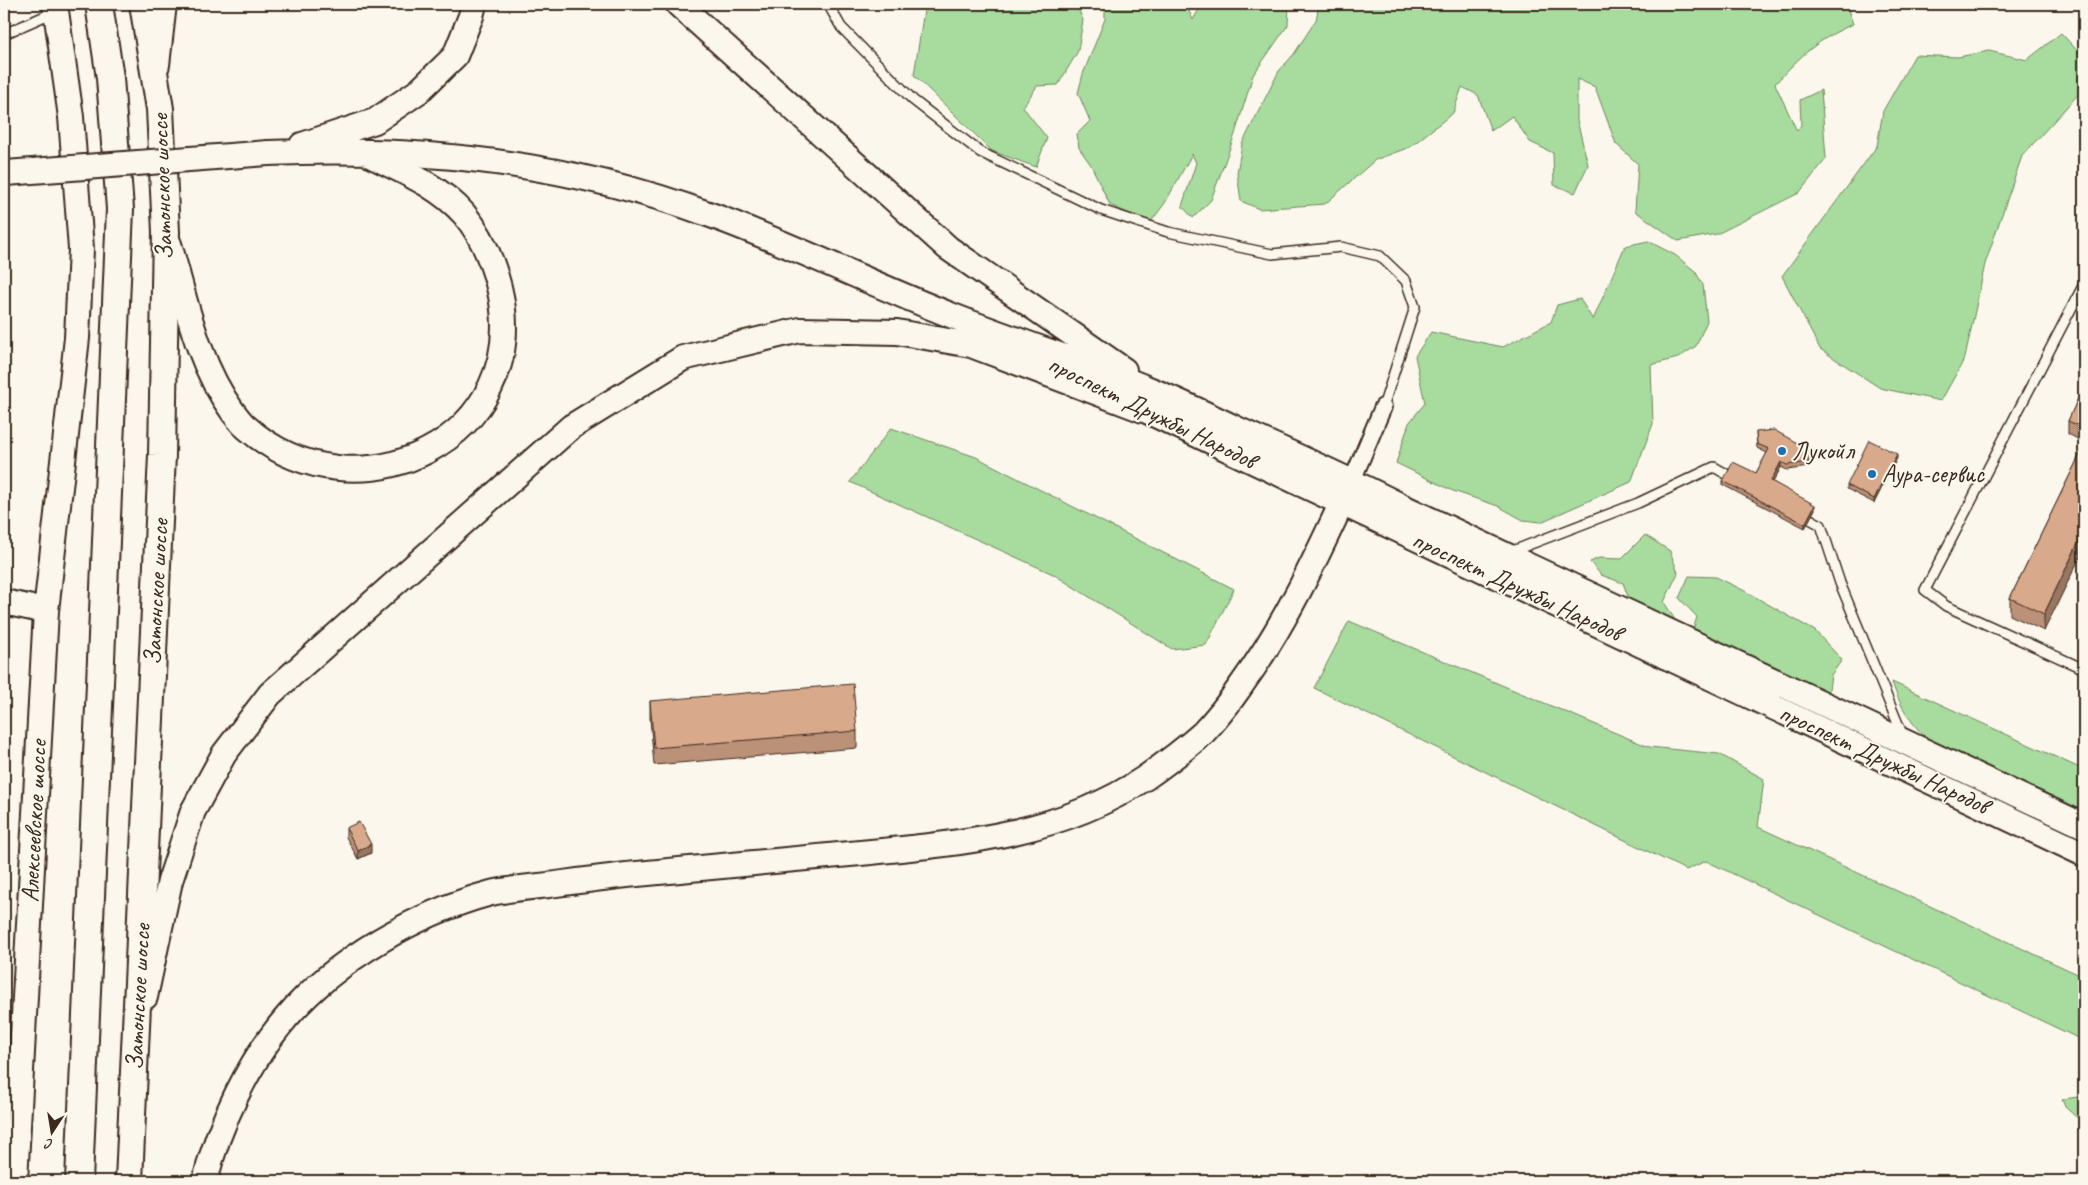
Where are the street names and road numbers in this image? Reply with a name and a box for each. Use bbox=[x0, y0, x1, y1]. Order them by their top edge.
street label: Затонское шоссе bbox=[143, 111, 181, 261]
street label: проспект Дружбы Народов bbox=[1043, 348, 1266, 479]
street label: Затонское шоссе bbox=[136, 516, 176, 666]
street label: проспект Дружбы Народов bbox=[1407, 523, 1632, 651]
street label: проспект Дружбы Народов bbox=[1774, 696, 1999, 824]
street label: Алексеевское шоссе bbox=[14, 737, 54, 903]
street label: Затонское шоссе bbox=[118, 921, 158, 1071]

